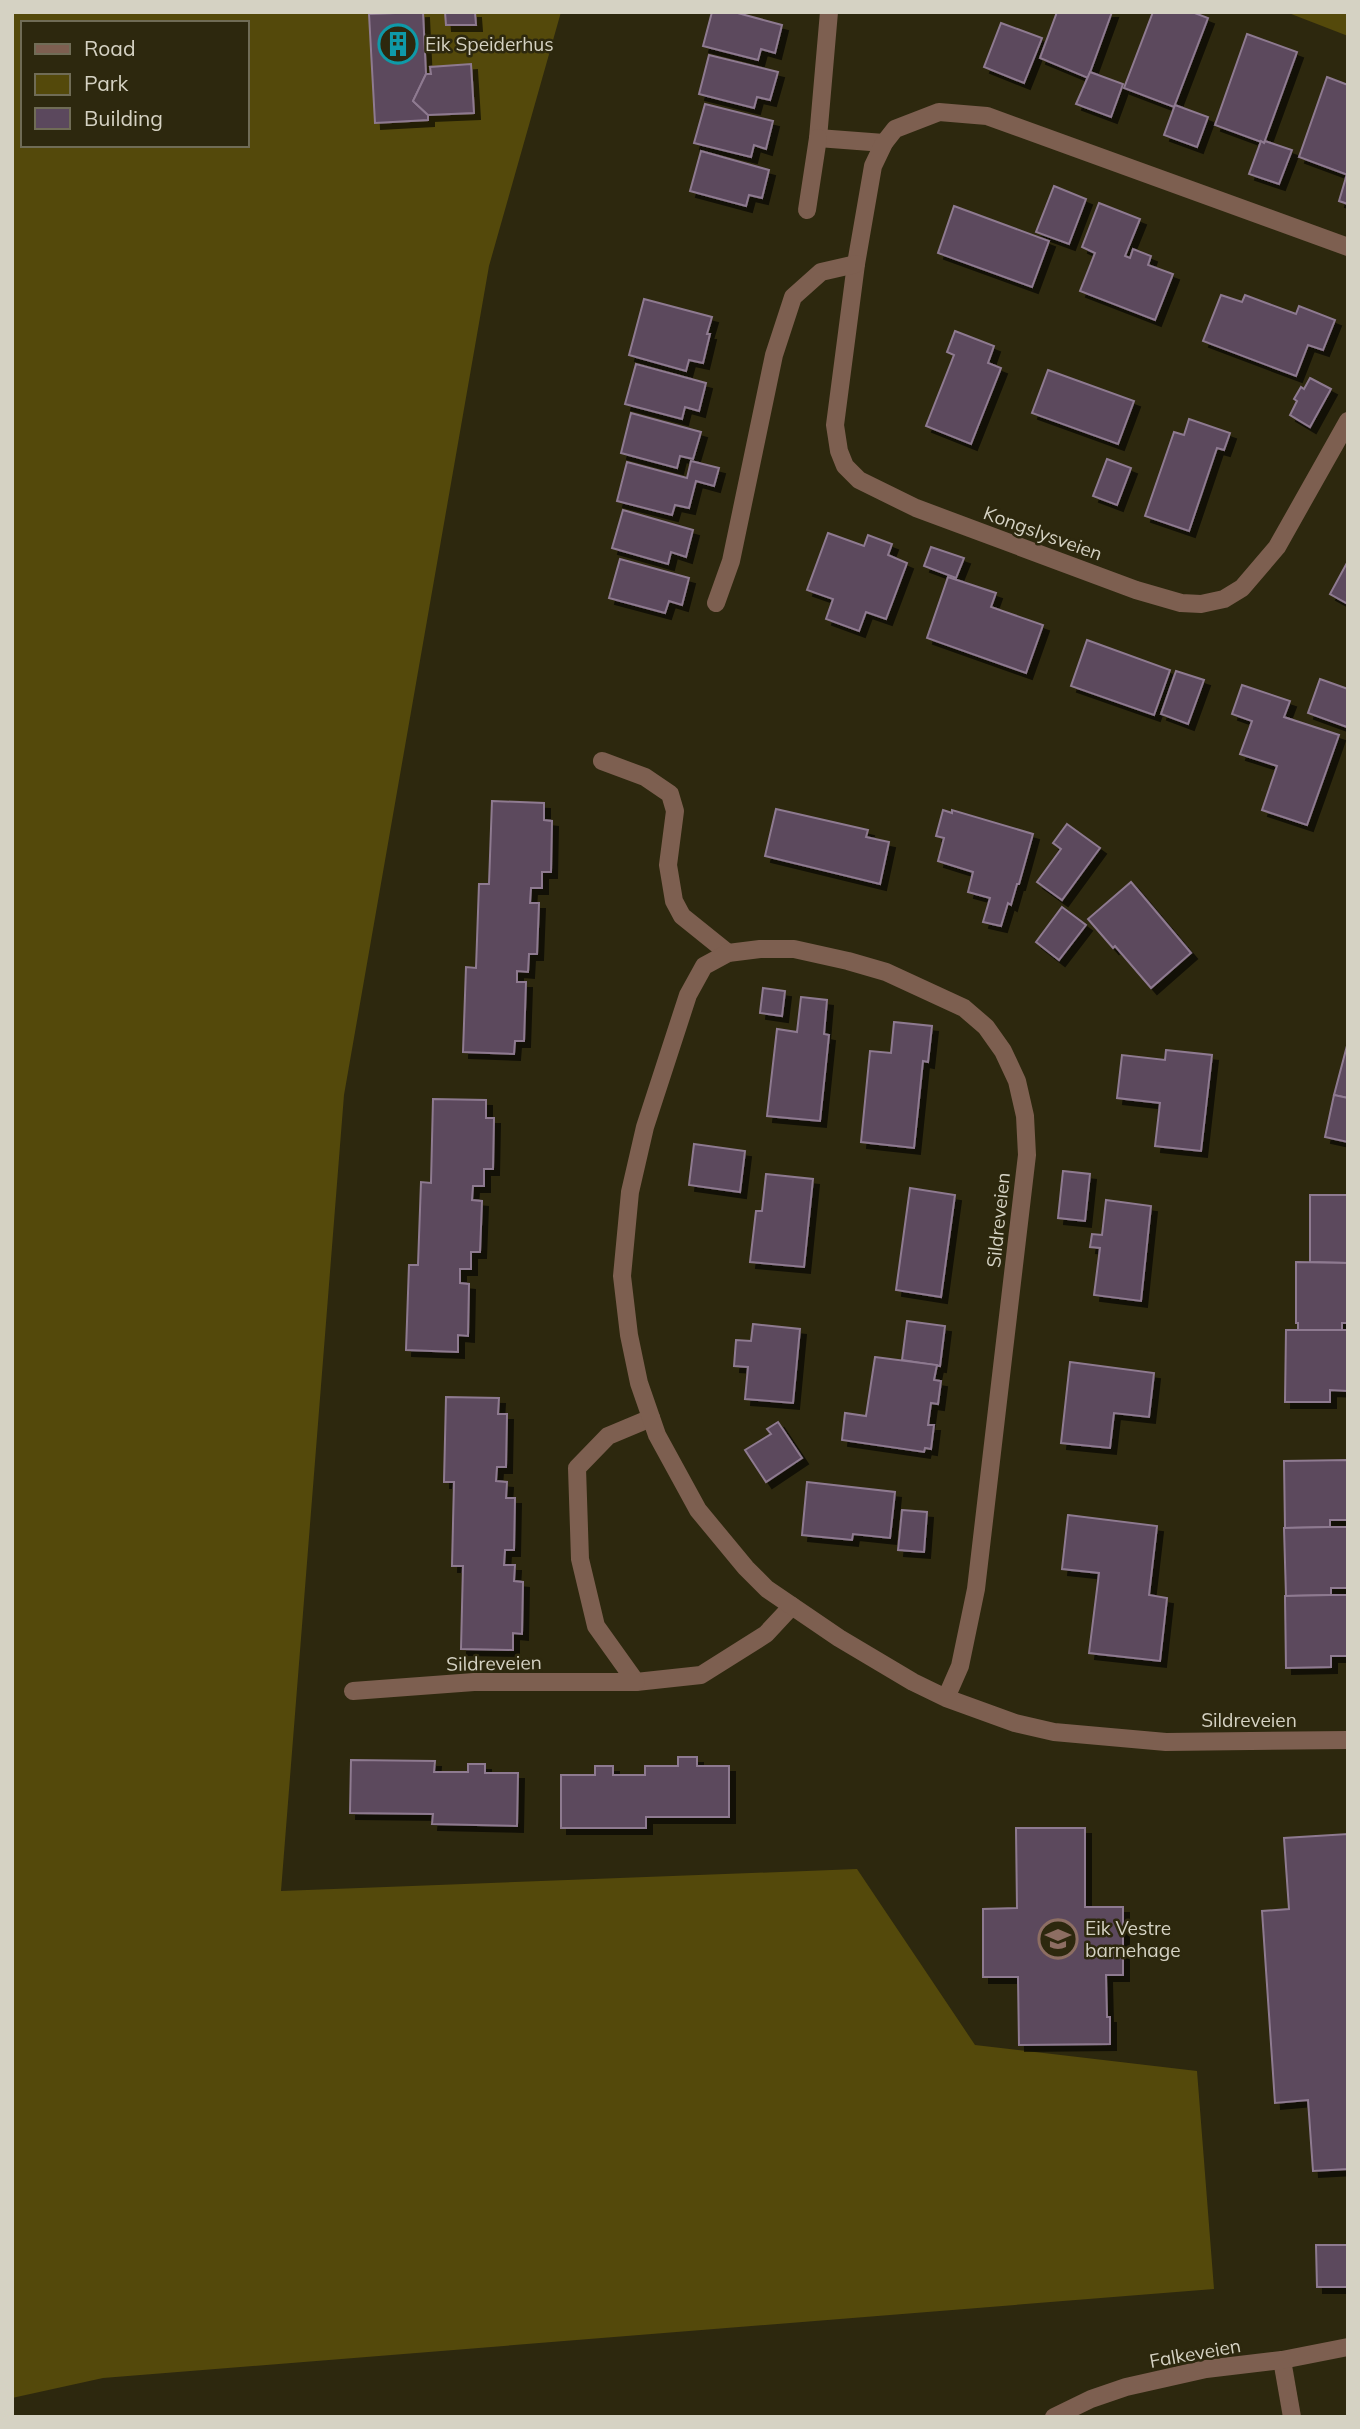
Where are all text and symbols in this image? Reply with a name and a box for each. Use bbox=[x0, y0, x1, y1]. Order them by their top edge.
legend bbox=[21, 21, 248, 147]
building icon: Eik Speiderhus bbox=[377, 23, 419, 65]
place label: Eik Speiderhus bbox=[425, 32, 554, 56]
text: Road bbox=[84, 35, 135, 61]
text: Park bbox=[84, 70, 128, 96]
text: Building bbox=[84, 105, 163, 131]
street label: Kongslysveien bbox=[980, 500, 1106, 566]
street label: Sildreveien bbox=[981, 1171, 1015, 1269]
street label: Sildreveien bbox=[446, 1650, 542, 1676]
street label: Sildreveien bbox=[1201, 1708, 1297, 1732]
place label: Eik Vestre barnehage bbox=[1085, 1916, 1181, 1962]
school or university icon: Eik Vestre barnehage bbox=[1037, 1918, 1079, 1960]
street label: Falkeveien bbox=[1147, 2333, 1243, 2373]

